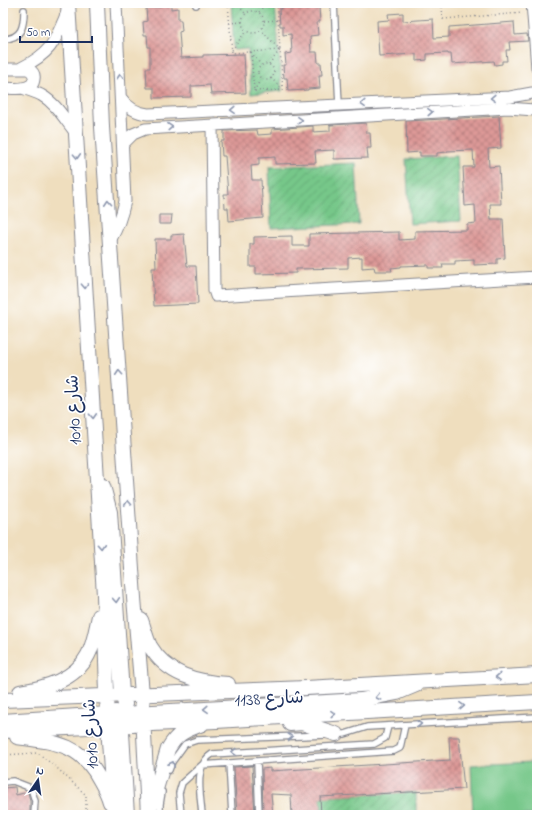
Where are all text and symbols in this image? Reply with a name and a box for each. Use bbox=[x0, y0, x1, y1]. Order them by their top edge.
scale bar bbox=[20, 18, 92, 44]
text: 50 m bbox=[26, 24, 50, 42]
one-way arrow bbox=[115, 74, 124, 80]
one-way arrow bbox=[490, 93, 496, 102]
one-way arrow bbox=[360, 99, 366, 108]
one-way arrow bbox=[230, 105, 236, 114]
one-way arrow bbox=[427, 108, 433, 117]
one-way arrow bbox=[297, 115, 303, 124]
one-way arrow bbox=[167, 123, 173, 131]
one-way arrow bbox=[73, 153, 81, 159]
one-way arrow bbox=[103, 199, 112, 205]
one-way arrow bbox=[80, 283, 89, 289]
one-way arrow bbox=[115, 370, 124, 376]
street label: شارع 1010 bbox=[60, 374, 90, 446]
one-way arrow bbox=[88, 413, 97, 419]
one-way arrow bbox=[123, 500, 132, 506]
one-way arrow bbox=[96, 543, 105, 549]
one-way arrow bbox=[111, 597, 120, 603]
one-way arrow bbox=[495, 672, 501, 681]
street label: شارع 1138 bbox=[234, 685, 304, 715]
one-way arrow bbox=[375, 692, 381, 700]
street label: شارع 1010 bbox=[77, 698, 107, 770]
one-way arrow bbox=[459, 702, 465, 711]
one-way arrow bbox=[203, 705, 209, 714]
one-way arrow bbox=[330, 709, 336, 718]
one-way arrow bbox=[416, 720, 422, 729]
one-way arrow bbox=[287, 733, 293, 742]
one-way arrow bbox=[231, 748, 237, 757]
north arrow bbox=[18, 760, 58, 800]
one-way arrow bbox=[167, 761, 175, 768]
text: N bbox=[35, 763, 45, 780]

